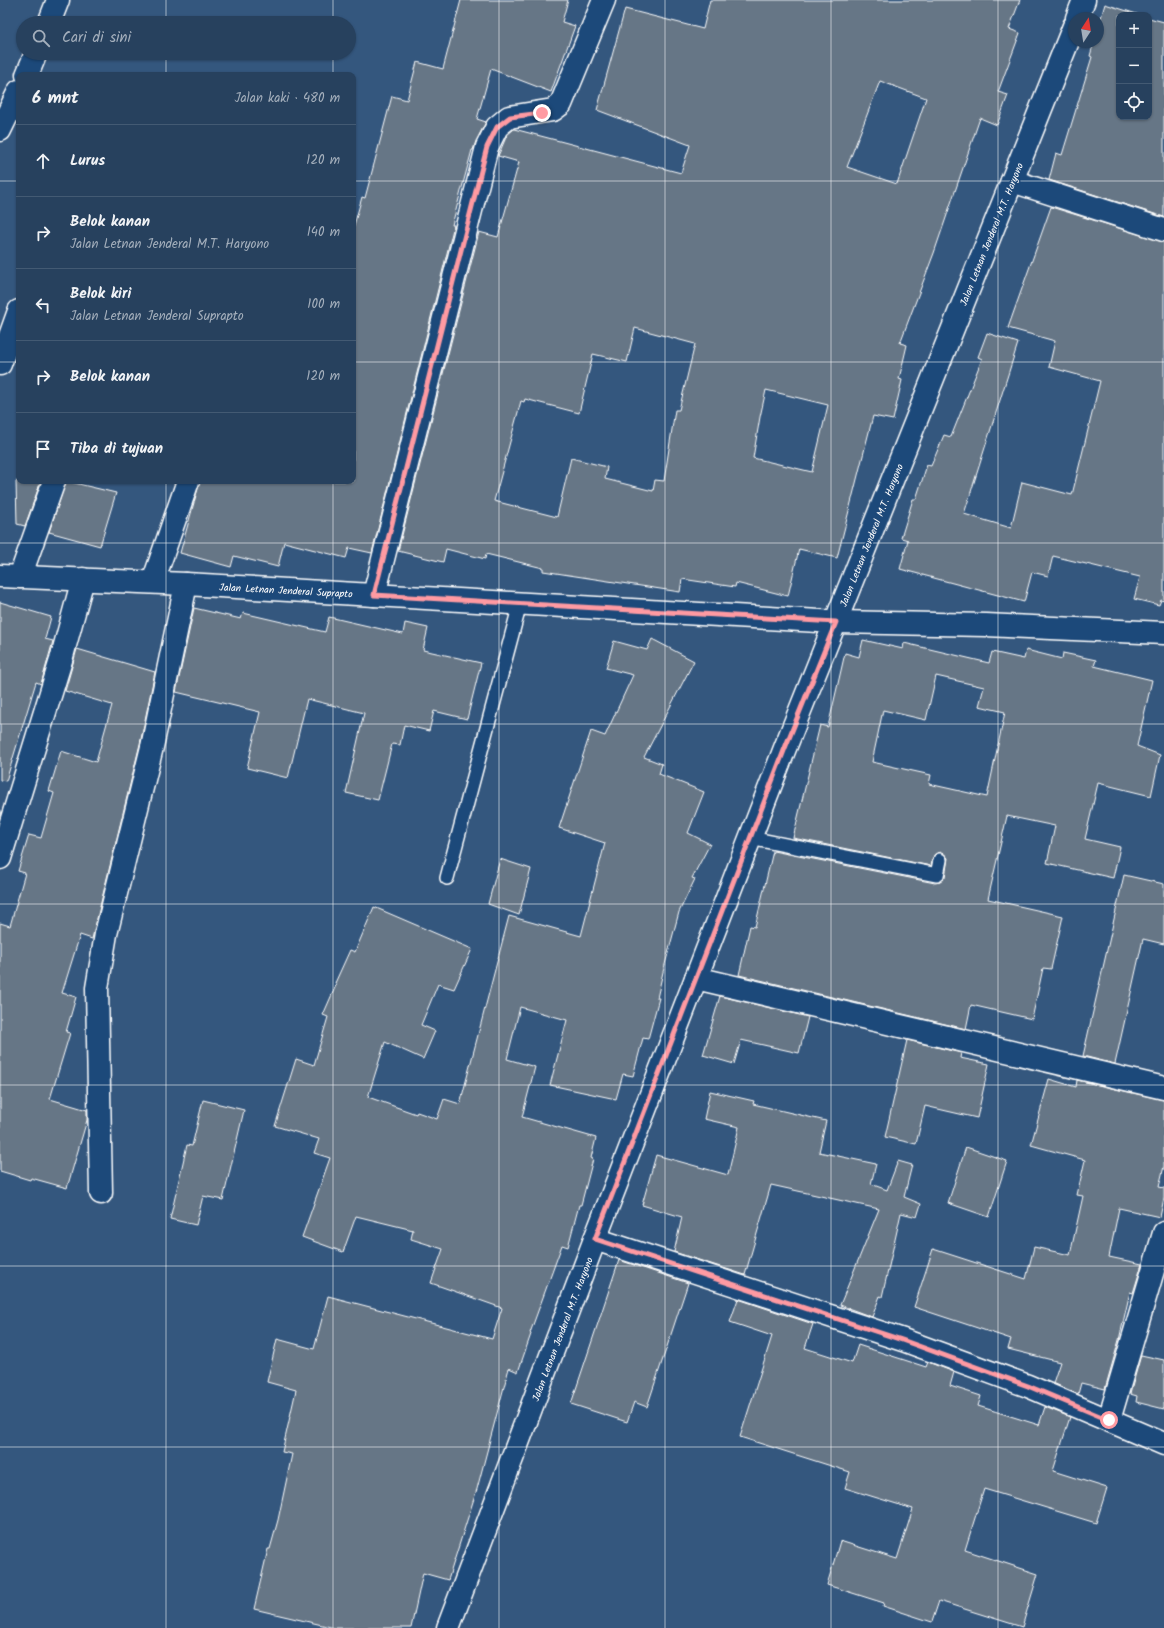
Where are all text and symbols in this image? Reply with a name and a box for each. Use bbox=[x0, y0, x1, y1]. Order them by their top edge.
north arrow bbox=[1068, 12, 1104, 48]
map controls bbox=[1116, 12, 1152, 120]
button: + bbox=[1116, 12, 1152, 48]
search box bbox=[16, 16, 356, 60]
text: Cari di sini bbox=[62, 26, 131, 50]
icon: search bbox=[30, 27, 52, 49]
button: − bbox=[1116, 48, 1152, 84]
button: locate bbox=[1116, 84, 1152, 120]
text: 6 mnt bbox=[32, 85, 79, 112]
text: Jalan kaki · 480 m bbox=[234, 88, 340, 109]
route end bbox=[533, 104, 551, 122]
text: Lurus bbox=[70, 149, 105, 173]
icon: ahead bbox=[32, 150, 54, 172]
text: 120 m bbox=[306, 150, 340, 171]
street label: Jalan Letnan Jenderal M.T. Haryono bbox=[956, 160, 1028, 308]
text: Belok kanan bbox=[70, 210, 150, 234]
icon: right bbox=[32, 222, 54, 244]
text: 140 m bbox=[307, 222, 340, 243]
text: Jalan Letnan Jenderal M.T. Haryono bbox=[70, 234, 269, 255]
text: Belok kiri bbox=[70, 282, 131, 306]
icon: left bbox=[32, 294, 54, 316]
text: 100 m bbox=[307, 294, 340, 315]
text: Jalan Letnan Jenderal Suprapto bbox=[70, 306, 244, 327]
text: Belok kanan bbox=[70, 365, 150, 389]
icon: right bbox=[32, 366, 54, 388]
text: 120 m bbox=[306, 366, 340, 387]
text: Tiba di tujuan bbox=[70, 437, 163, 461]
icon: arrive bbox=[32, 438, 54, 460]
street label: Jalan Letnan Jenderal M.T. Haryono bbox=[836, 461, 908, 609]
street label: Jalan Letnan Jenderal Suprapto bbox=[219, 580, 354, 603]
street label: Jalan Letnan Jenderal M.T. Haryono bbox=[528, 1255, 598, 1404]
route start bbox=[1100, 1411, 1118, 1429]

